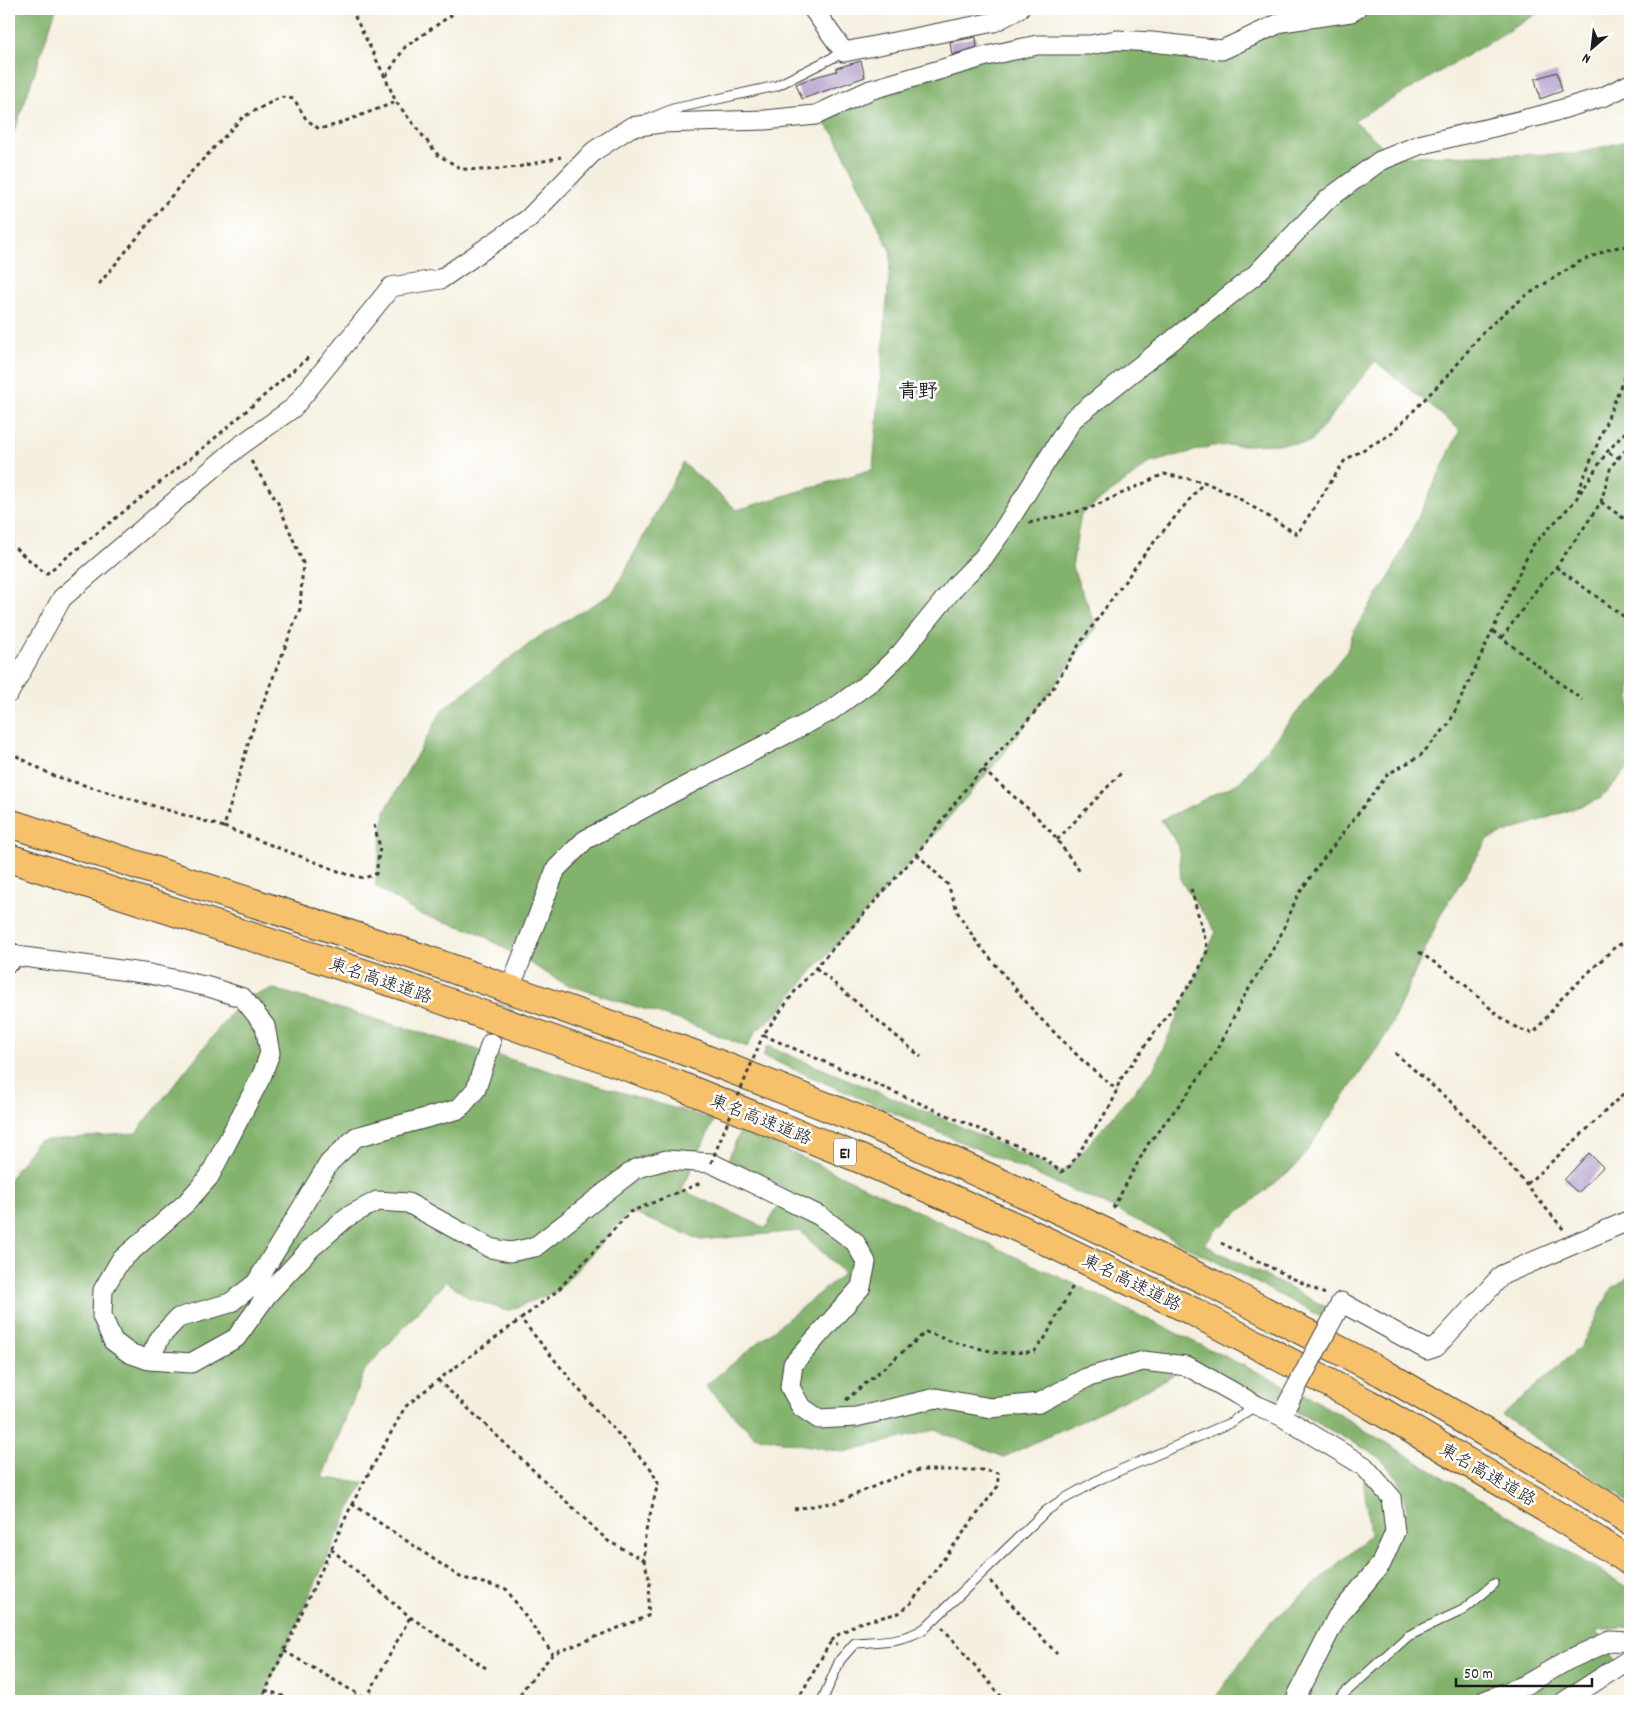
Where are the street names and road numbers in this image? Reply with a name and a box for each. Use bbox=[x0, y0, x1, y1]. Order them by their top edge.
street label: 東名高速道路 bbox=[325, 953, 435, 1012]
street label: 東名高速道路 bbox=[705, 1089, 815, 1153]
road number: E1 bbox=[834, 1138, 856, 1166]
street label: 東名高速道路 bbox=[1077, 1249, 1185, 1319]
street label: 東名高速道路 bbox=[1434, 1438, 1540, 1514]

